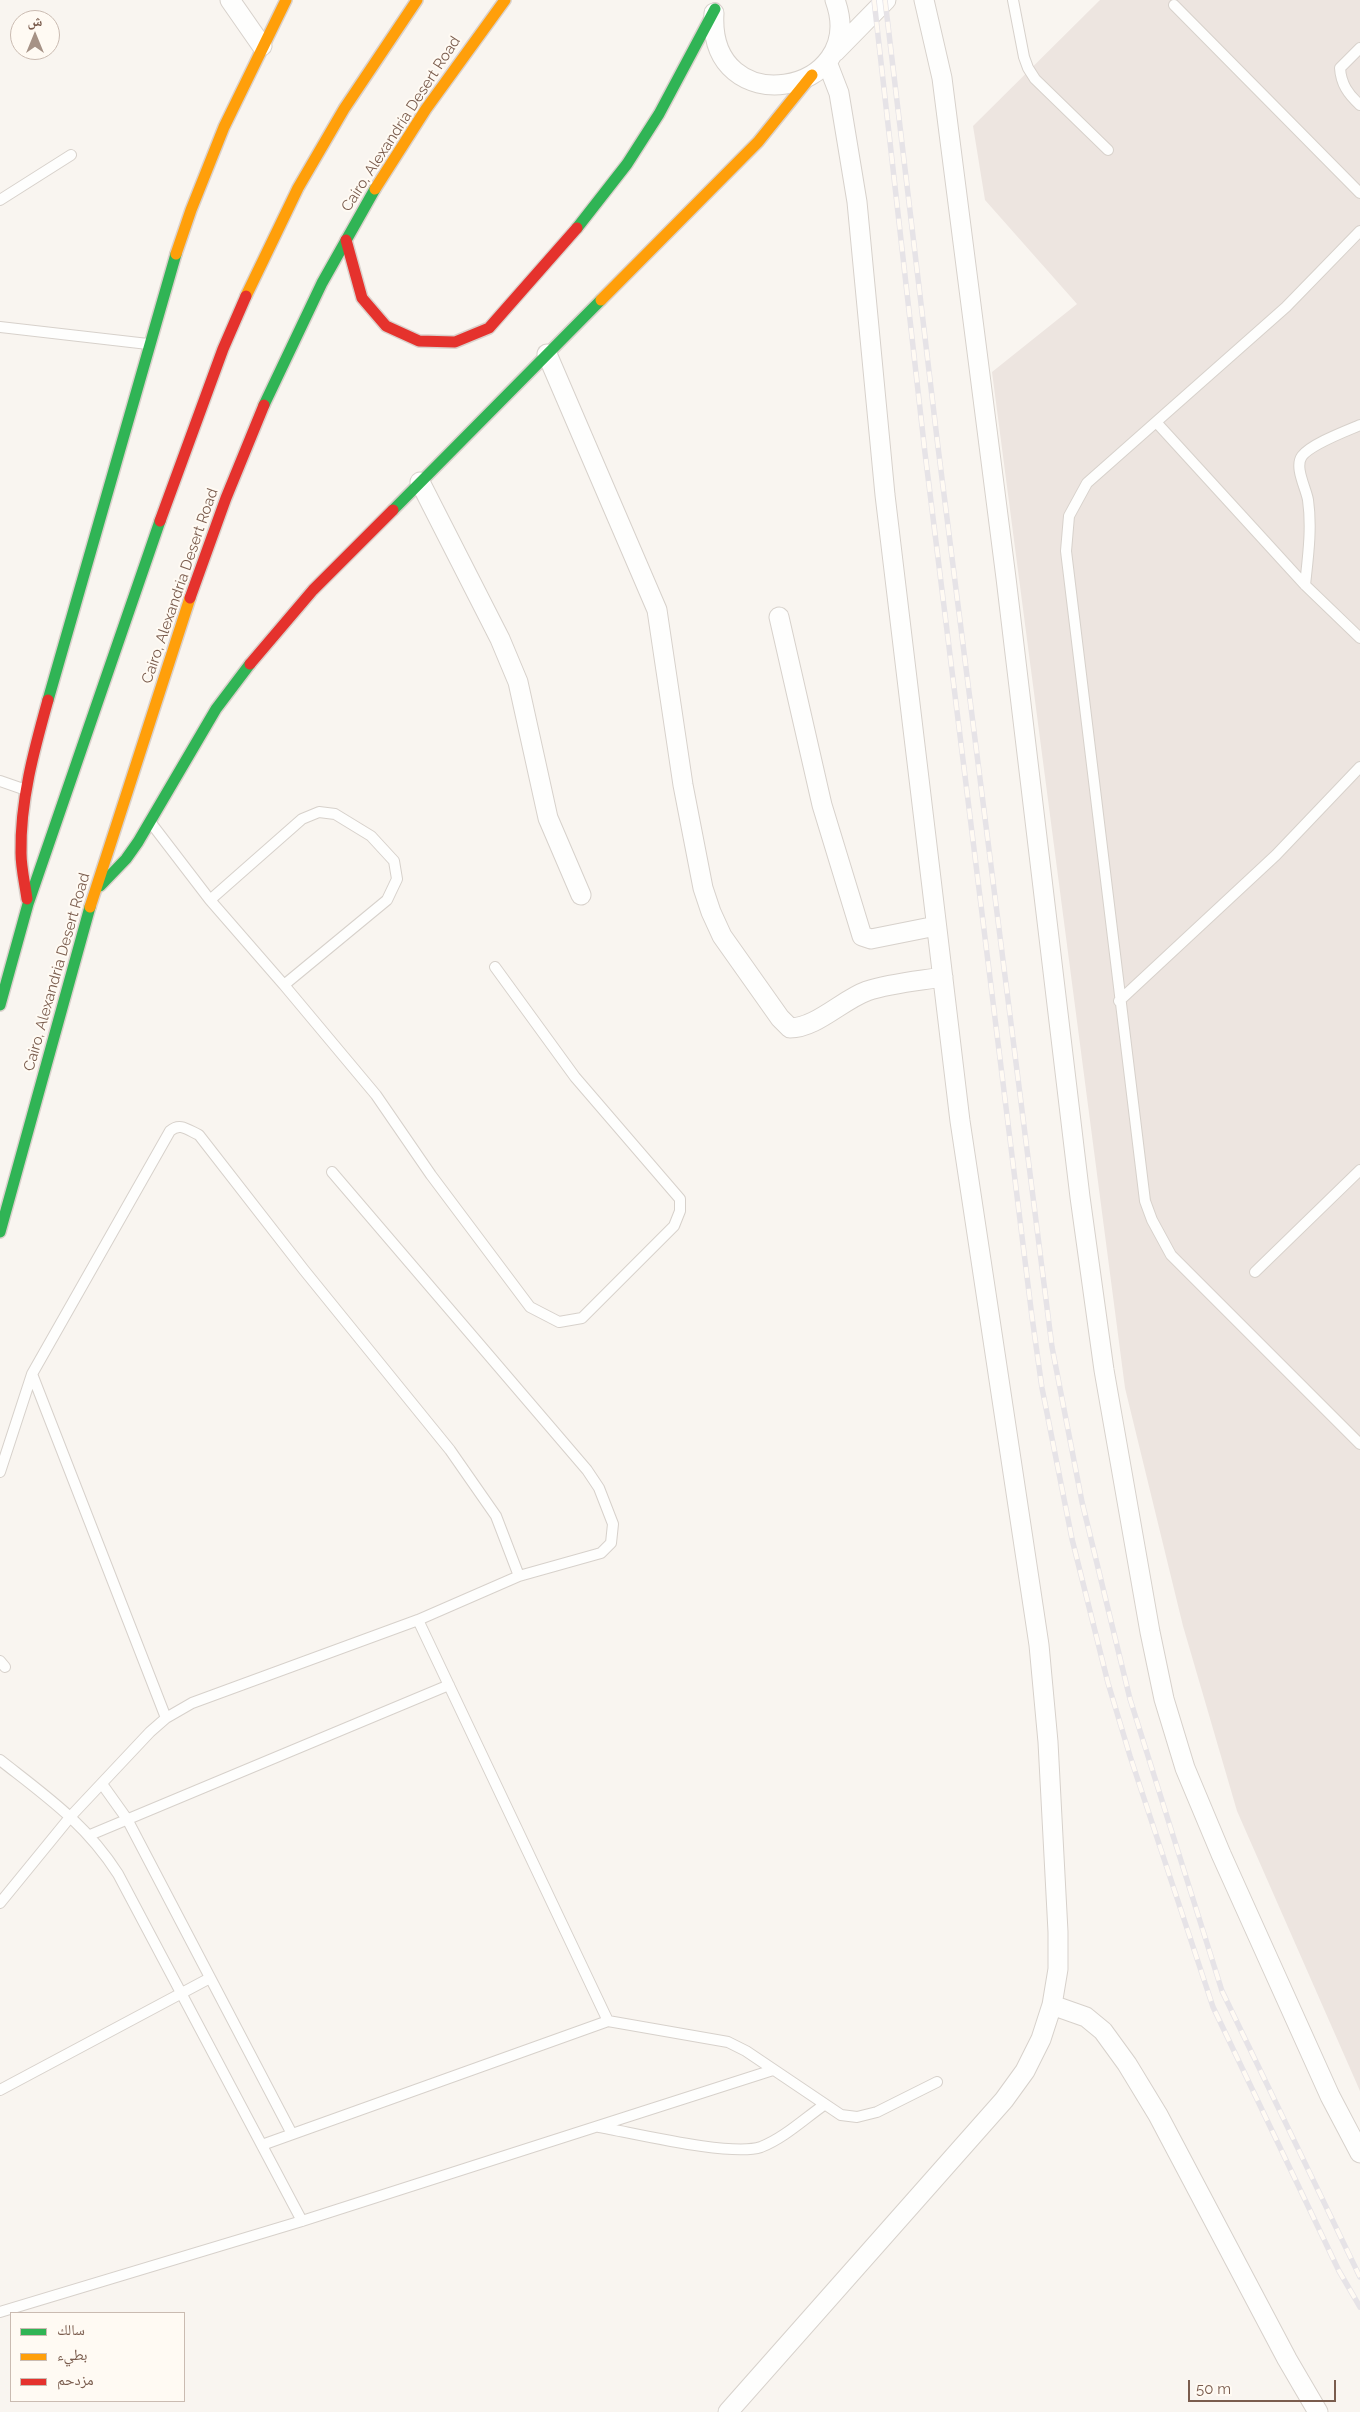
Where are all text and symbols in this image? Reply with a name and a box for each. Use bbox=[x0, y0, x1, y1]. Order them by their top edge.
north arrow bbox=[10, 10, 60, 60]
text: ش bbox=[28, 13, 42, 29]
street label: Cairo, Alexandria Desert Road bbox=[338, 33, 464, 215]
street label: Cairo, Alexandria Desert Road bbox=[138, 486, 222, 686]
street label: Cairo, Alexandria Desert Road bbox=[20, 871, 94, 1073]
legend bbox=[10, 2312, 185, 2402]
text: سالك bbox=[57, 2321, 85, 2339]
text: بطيء bbox=[57, 2346, 87, 2364]
scale bar bbox=[1190, 2370, 1338, 2402]
text: مزدحم bbox=[57, 2371, 94, 2389]
text: 50 m bbox=[1196, 2380, 1231, 2398]

